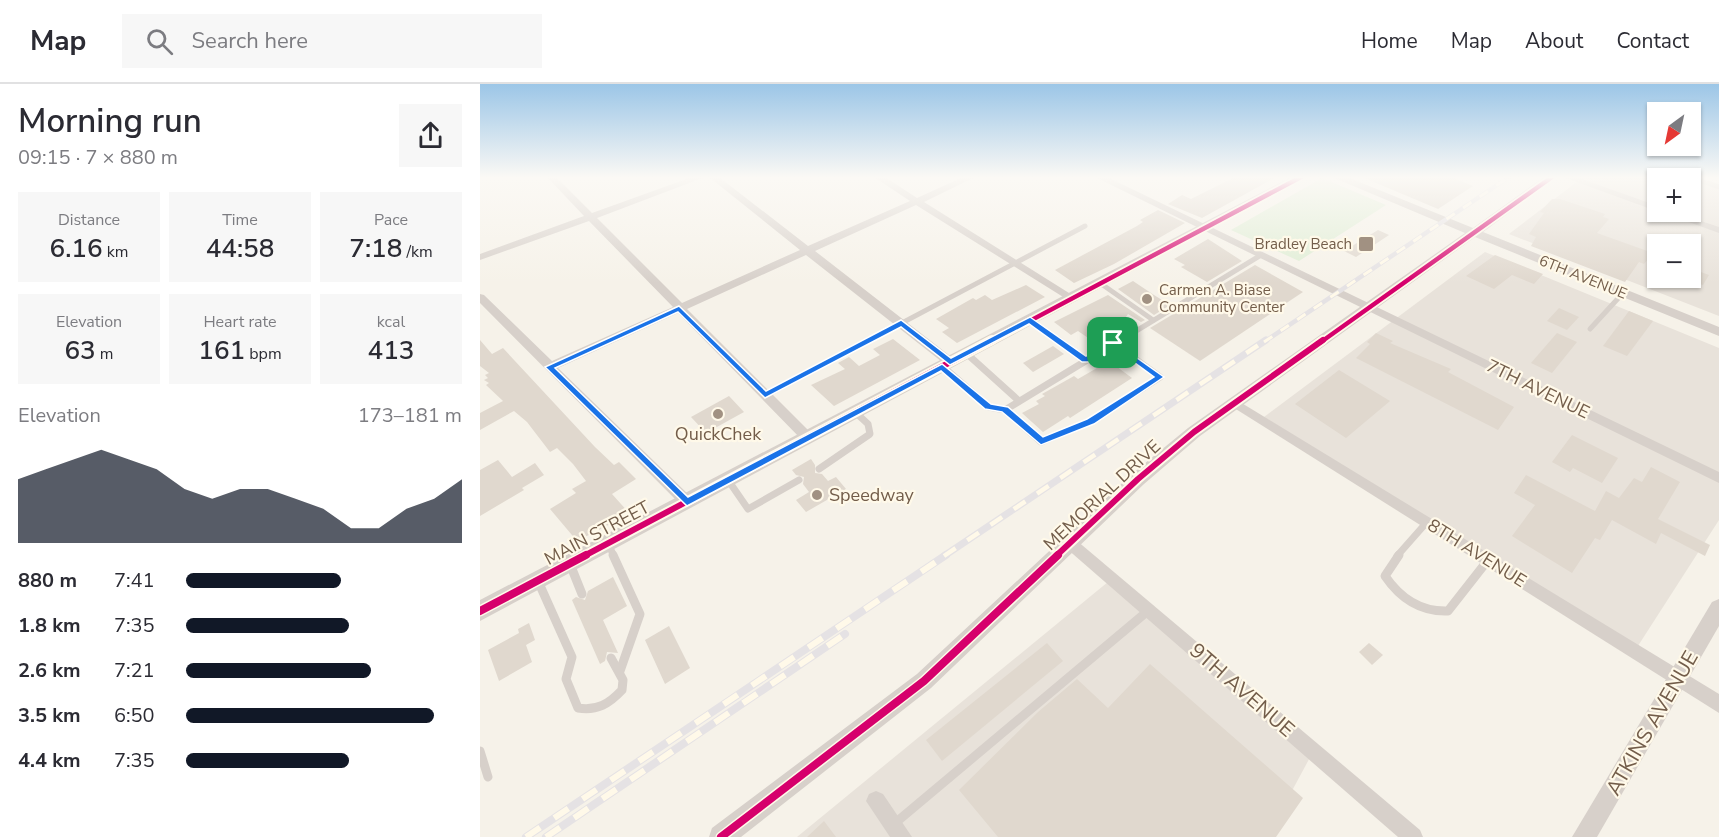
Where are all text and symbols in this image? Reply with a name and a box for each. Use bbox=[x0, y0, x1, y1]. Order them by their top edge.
search box bbox=[122, 14, 542, 68]
text: Map bbox=[30, 22, 86, 60]
icon: search bbox=[143, 25, 176, 58]
text: Search here bbox=[191, 26, 308, 56]
text: Home bbox=[1361, 27, 1418, 55]
text: Map bbox=[1451, 27, 1492, 55]
text: About bbox=[1525, 27, 1583, 55]
text: Contact bbox=[1616, 27, 1689, 55]
text: Morning run bbox=[18, 99, 202, 144]
north arrow bbox=[1647, 102, 1701, 156]
map controls bbox=[1647, 102, 1701, 288]
button: share bbox=[399, 104, 462, 167]
text: 09:15 · 7 × 880 m bbox=[18, 144, 178, 171]
button: + bbox=[1647, 168, 1701, 222]
text: Distance bbox=[58, 209, 120, 231]
text: Time bbox=[222, 209, 258, 231]
text: Pace bbox=[374, 209, 408, 231]
text: 6.16 bbox=[50, 231, 103, 266]
text: 44:58 bbox=[206, 231, 274, 266]
text: 7:18 bbox=[349, 231, 402, 266]
place label: Bradley Beach bbox=[1255, 234, 1352, 254]
button: − bbox=[1647, 234, 1701, 288]
marker: Bradley Beach bbox=[1357, 235, 1375, 253]
text: km bbox=[103, 241, 128, 263]
text: /km bbox=[402, 241, 433, 263]
street label: 6TH AVENUE bbox=[1536, 250, 1630, 304]
place label: Carmen A. Biase Community Center bbox=[1159, 280, 1285, 317]
marker: Carmen A. Biase Community Center bbox=[1140, 292, 1154, 306]
text: Elevation bbox=[56, 311, 122, 333]
text: Heart rate bbox=[203, 311, 277, 333]
text: kcal bbox=[377, 311, 405, 333]
pin bbox=[1087, 317, 1138, 368]
icon: arrive bbox=[1096, 326, 1129, 359]
text: 63 bbox=[64, 333, 96, 368]
text: 161 bbox=[198, 333, 245, 368]
text: 413 bbox=[368, 333, 414, 368]
text: m bbox=[96, 343, 114, 365]
text: bpm bbox=[245, 343, 282, 365]
street label: 7TH AVENUE bbox=[1482, 354, 1594, 424]
text: Elevation bbox=[18, 402, 101, 429]
text: 173–181 m bbox=[358, 402, 462, 429]
marker: QuickChek bbox=[711, 407, 725, 421]
place label: QuickChek bbox=[675, 422, 762, 446]
street label: MEMORIAL DRIVE bbox=[1038, 434, 1166, 556]
place label: Speedway bbox=[829, 483, 915, 507]
marker: Speedway bbox=[810, 488, 824, 502]
street label: MAIN STREET bbox=[540, 495, 654, 571]
street label: 8TH AVENUE bbox=[1423, 513, 1531, 593]
text: 880 m bbox=[18, 567, 77, 594]
text: 7:41 bbox=[114, 567, 155, 594]
text: 1.8 km bbox=[18, 612, 81, 639]
text: 7:35 bbox=[114, 612, 155, 639]
street label: 9TH AVENUE bbox=[1184, 637, 1300, 743]
street label: ATKINS AVENUE bbox=[1599, 646, 1705, 800]
text: 2.6 km bbox=[18, 657, 81, 684]
text: 7:21 bbox=[114, 657, 155, 684]
text: 3.5 km bbox=[18, 702, 81, 729]
text: 6:50 bbox=[114, 702, 155, 729]
text: 4.4 km bbox=[18, 747, 81, 774]
text: 7:35 bbox=[114, 747, 155, 774]

